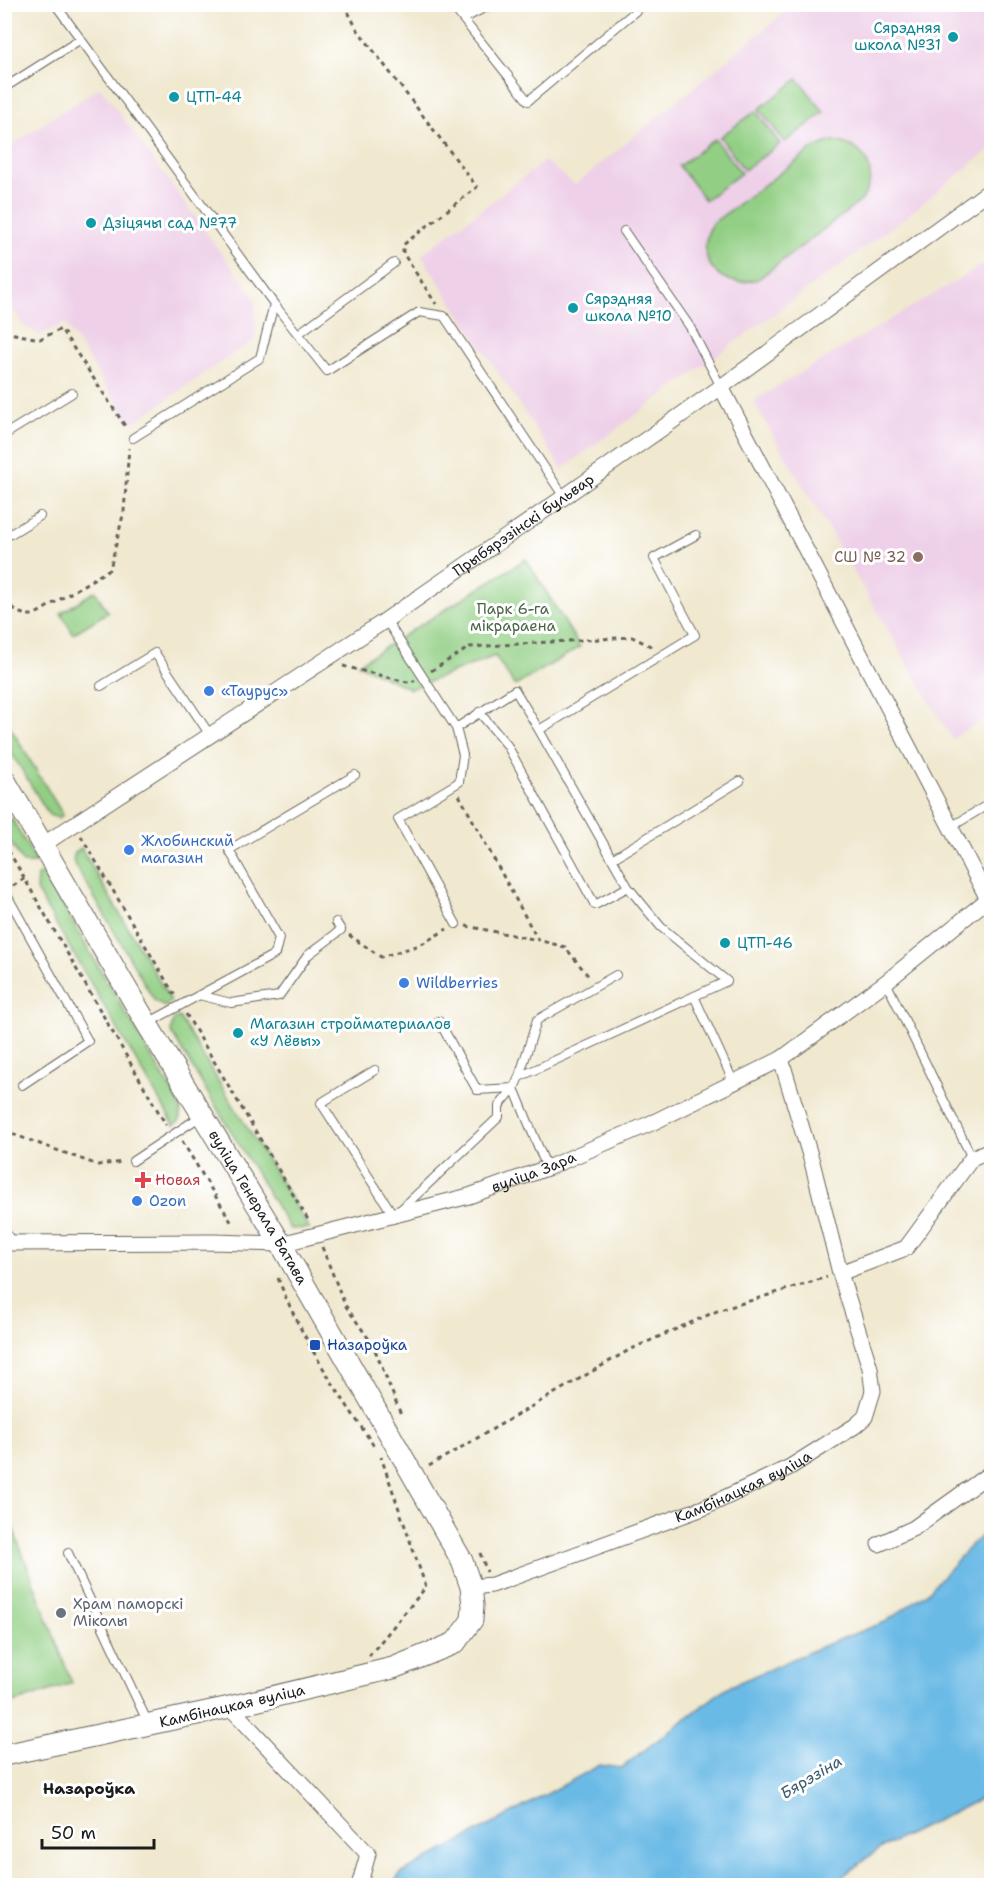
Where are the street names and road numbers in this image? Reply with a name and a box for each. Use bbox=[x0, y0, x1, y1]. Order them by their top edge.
street label: Прыбярэзінскі бульвар bbox=[449, 469, 598, 581]
street label: вуліца Генерала Батава bbox=[204, 1126, 312, 1289]
street label: вуліца Зара bbox=[489, 1146, 580, 1197]
street label: Камбінацкая вуліца bbox=[672, 1446, 816, 1527]
street label: Камбінацкая вуліца bbox=[157, 1679, 307, 1732]

